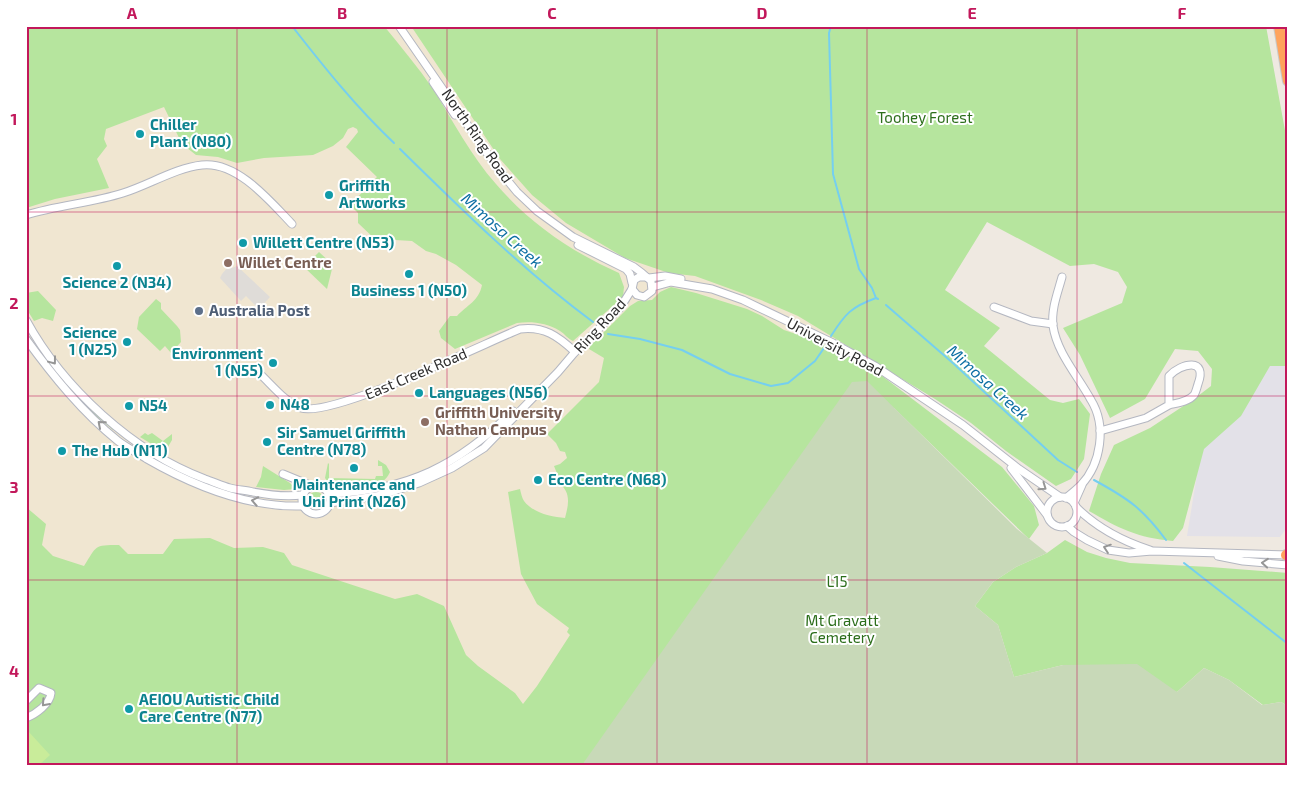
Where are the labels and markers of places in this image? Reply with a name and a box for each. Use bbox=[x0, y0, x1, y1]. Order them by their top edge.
place label: Chiller Plant (N80) bbox=[150, 115, 231, 150]
marker: Chiller Plant (N80) bbox=[134, 128, 146, 140]
place label: Griffith Artworks bbox=[339, 176, 406, 211]
marker: Griffith Artworks bbox=[323, 189, 335, 201]
place label: Willett Centre (N53) bbox=[253, 233, 394, 251]
marker: Willett Centre (N53) bbox=[237, 237, 249, 249]
place label: Willet Centre bbox=[238, 253, 332, 271]
marker: Willet Centre bbox=[222, 257, 234, 269]
marker: Science 2 (N34) bbox=[111, 260, 123, 272]
marker: Business 1 (N50) bbox=[403, 268, 415, 280]
place label: Science 2 (N34) bbox=[63, 273, 171, 291]
place label: Business 1 (N50) bbox=[351, 281, 467, 299]
place label: Australia Post bbox=[209, 301, 310, 319]
marker: Australia Post bbox=[193, 305, 205, 317]
place label: Science 1 (N25) bbox=[63, 323, 117, 358]
marker: Science 1 (N25) bbox=[121, 336, 133, 348]
place label: Environment 1 (N55) bbox=[172, 344, 263, 379]
marker: Environment 1 (N55) bbox=[267, 357, 279, 369]
place label: Languages (N56) bbox=[429, 383, 548, 401]
marker: Languages (N56) bbox=[413, 387, 425, 399]
place label: N48 bbox=[280, 395, 310, 413]
place label: N54 bbox=[139, 396, 168, 414]
marker: N48 bbox=[264, 399, 276, 411]
marker: N54 bbox=[123, 400, 135, 412]
place label: Griffith University Nathan Campus bbox=[435, 403, 563, 438]
marker: Griffith University Nathan Campus bbox=[419, 416, 431, 428]
place label: Sir Samuel Griffith Centre (N78) bbox=[277, 423, 406, 458]
marker: Sir Samuel Griffith Centre (N78) bbox=[261, 436, 273, 448]
place label: The Hub (N11) bbox=[72, 441, 168, 459]
marker: The Hub (N11) bbox=[56, 445, 68, 457]
marker: Maintenance and Uni Print (N26) bbox=[348, 462, 360, 474]
place label: Eco Centre (N68) bbox=[548, 470, 666, 488]
marker: Eco Centre (N68) bbox=[532, 474, 544, 486]
place label: Maintenance and Uni Print (N26) bbox=[293, 475, 415, 510]
place label: AEIOU Autistic Child Care Centre (N77) bbox=[139, 690, 279, 725]
marker: AEIOU Autistic Child Care Centre (N77) bbox=[123, 703, 135, 715]

